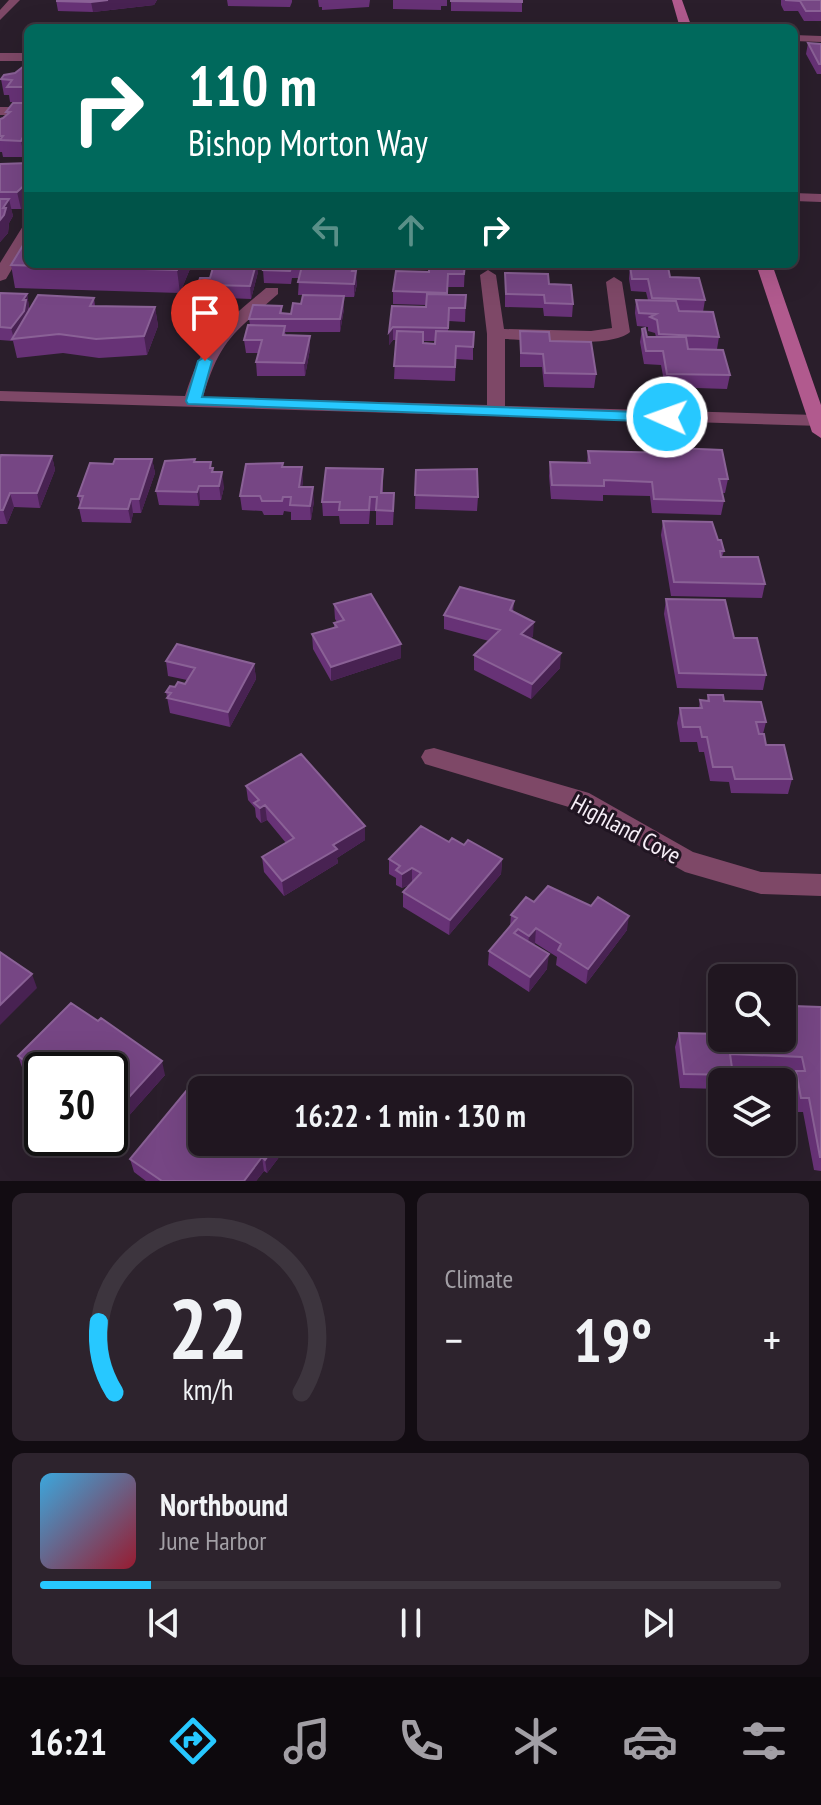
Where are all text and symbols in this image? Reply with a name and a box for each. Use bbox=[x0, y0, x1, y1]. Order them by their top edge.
text: 110 m bbox=[188, 49, 317, 121]
icon: right bbox=[56, 56, 160, 160]
text: Bishop Morton Way bbox=[188, 119, 428, 166]
icon: left bbox=[305, 208, 349, 252]
icon: ahead bbox=[389, 208, 433, 252]
icon: right bbox=[473, 208, 517, 252]
pin bbox=[171, 279, 239, 361]
icon: arrive bbox=[183, 291, 227, 335]
position arrow bbox=[625, 375, 709, 459]
street label: Highland Cove bbox=[566, 787, 686, 871]
map controls bbox=[708, 964, 796, 1156]
button: search bbox=[708, 964, 796, 1052]
speed limit sign: 30 bbox=[24, 1052, 128, 1156]
button: layers bbox=[708, 1068, 796, 1156]
text: 16:22 · 1 min · 130 m bbox=[294, 1096, 526, 1135]
text: Climate bbox=[445, 1262, 513, 1295]
text: 22 bbox=[168, 1274, 248, 1382]
text: 19° bbox=[573, 1301, 652, 1379]
text: − bbox=[445, 1311, 463, 1368]
text: + bbox=[763, 1311, 781, 1368]
text: km/h bbox=[183, 1371, 234, 1408]
text: Northbound bbox=[160, 1485, 288, 1524]
text: June Harbor bbox=[160, 1524, 266, 1557]
icon: previous bbox=[142, 1601, 186, 1645]
icon: pause bbox=[389, 1601, 433, 1645]
icon: next bbox=[636, 1601, 680, 1645]
icon: directions bbox=[165, 1713, 221, 1769]
icon: music bbox=[279, 1713, 335, 1769]
icon: phone bbox=[393, 1713, 449, 1769]
icon: climate bbox=[508, 1713, 564, 1769]
icon: car bbox=[622, 1713, 678, 1769]
icon: filters bbox=[736, 1713, 792, 1769]
text: 16:21 bbox=[29, 1718, 107, 1765]

